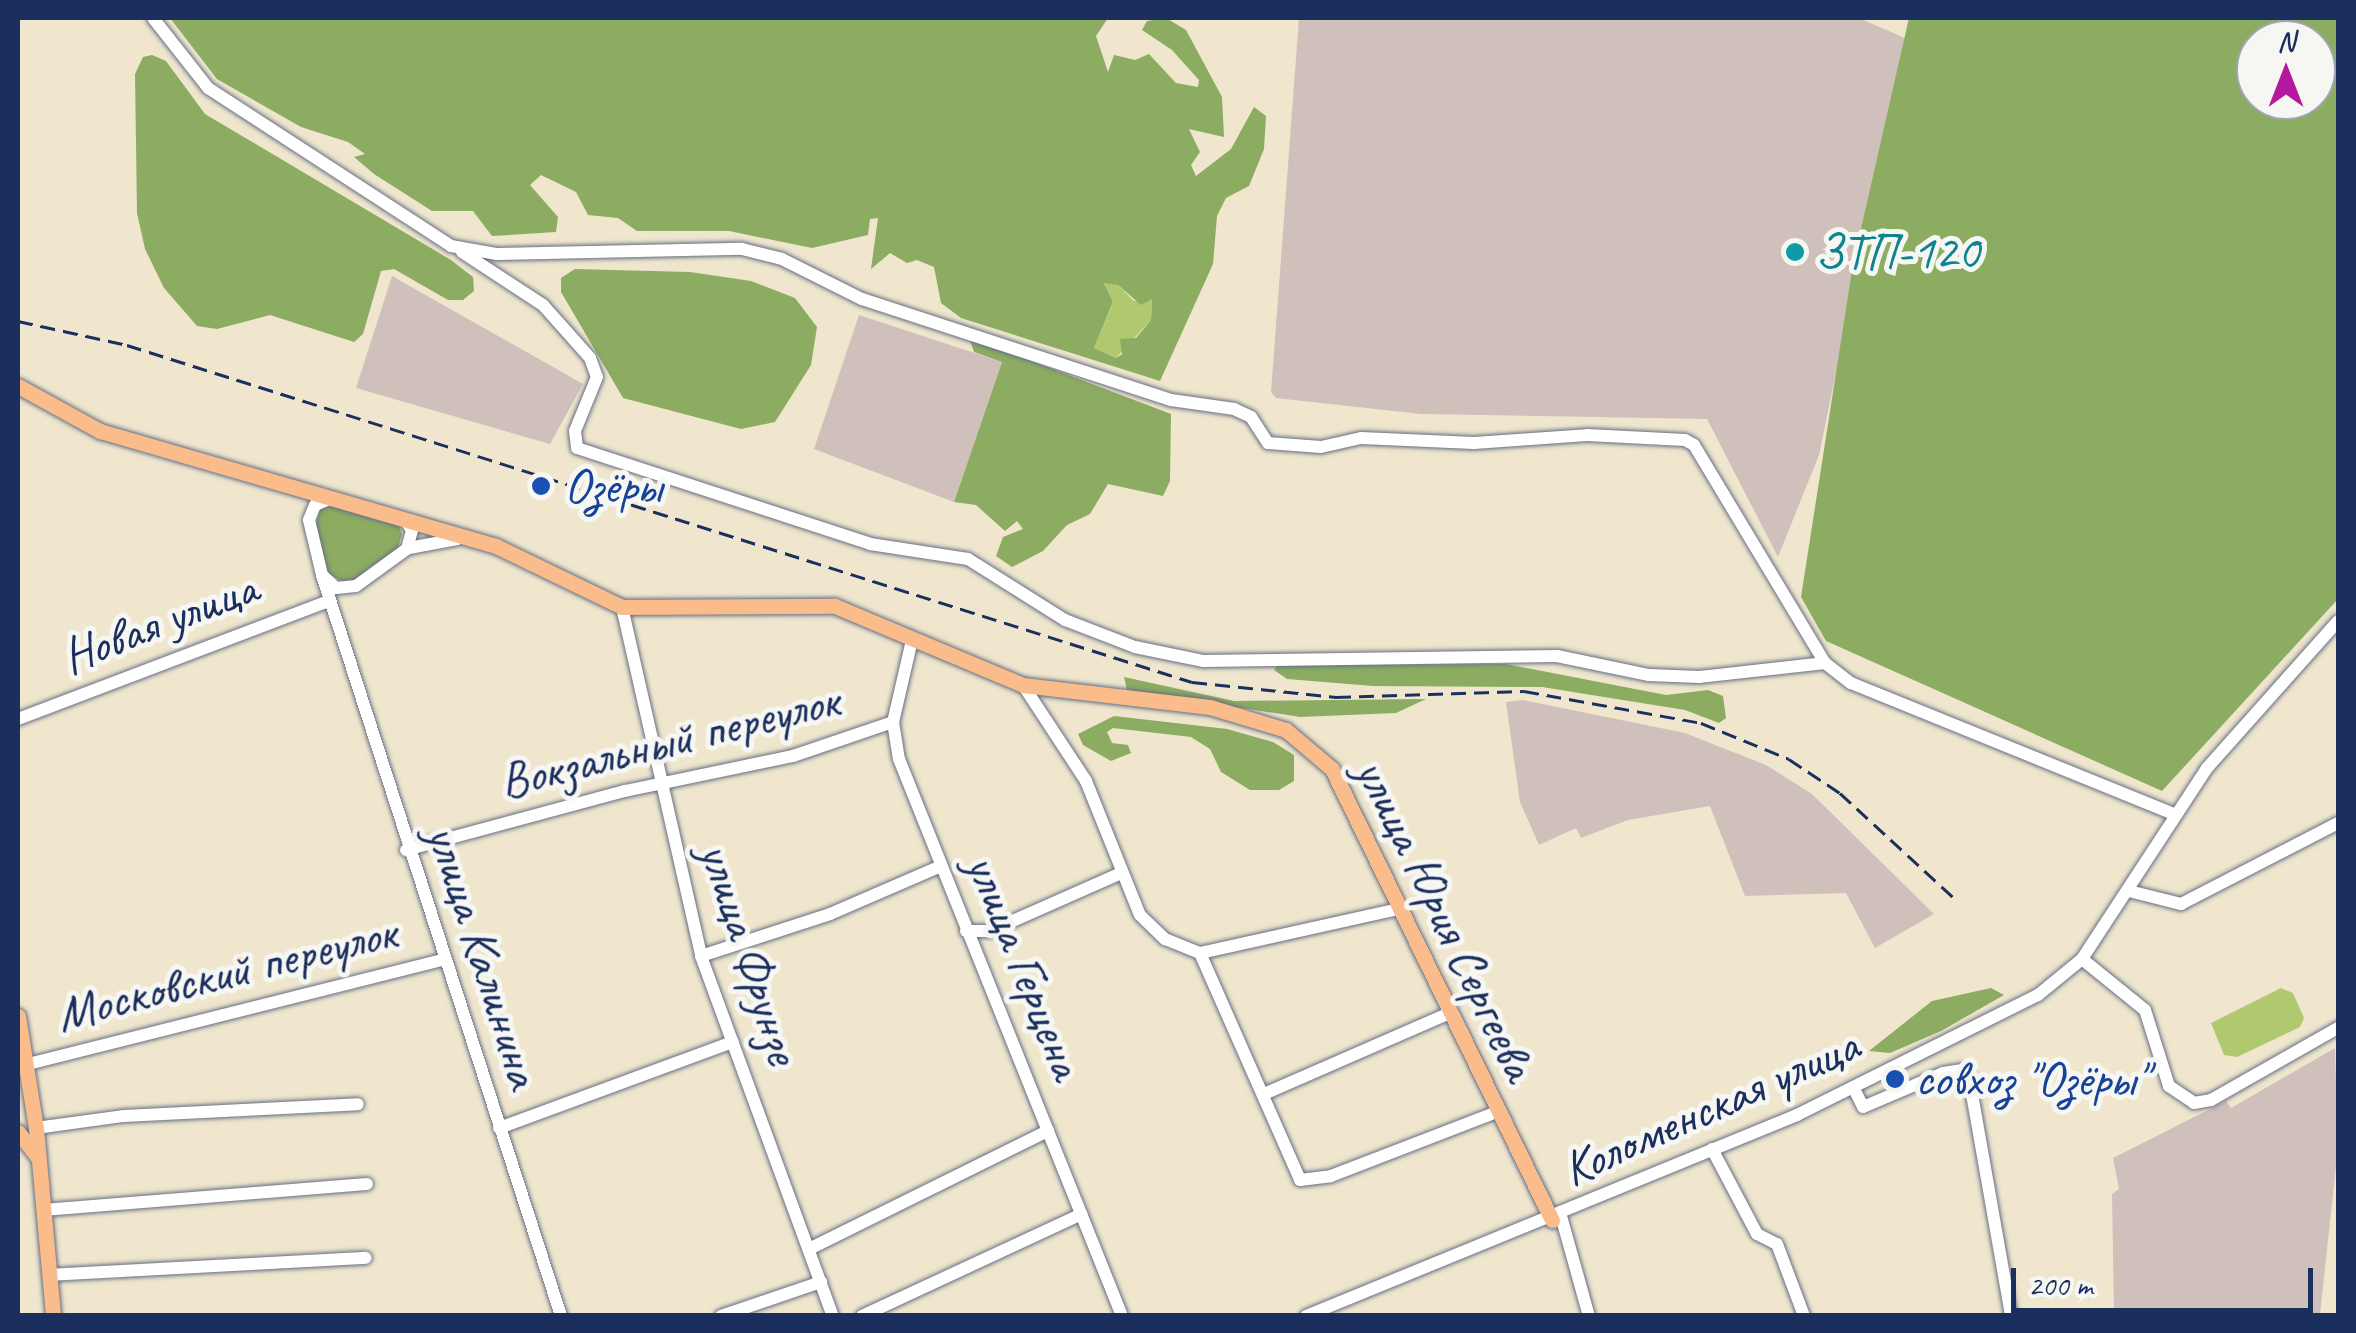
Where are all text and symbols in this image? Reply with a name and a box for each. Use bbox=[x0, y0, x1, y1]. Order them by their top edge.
north arrow bbox=[2236, 20, 2336, 120]
text: N bbox=[2277, 24, 2295, 59]
place label: ЗТП-120 bbox=[1815, 222, 1979, 282]
marker: ЗТП-120 bbox=[1784, 241, 1806, 263]
place label: Озёры bbox=[564, 456, 662, 516]
marker: Озёры bbox=[528, 473, 554, 499]
street label: Новая улица bbox=[52, 557, 266, 687]
street label: Вокзальный переулок bbox=[493, 670, 845, 812]
street label: улица Юрия Сергеева bbox=[1342, 748, 1550, 1090]
street label: улица Калинина bbox=[413, 816, 555, 1096]
street label: улица Фрунзе bbox=[687, 836, 813, 1070]
street label: улица Герцена bbox=[953, 845, 1097, 1087]
street label: Московский переулок bbox=[50, 902, 402, 1044]
street label: Коломенская улица bbox=[1551, 1014, 1869, 1200]
place label: совхоз "Озёры" bbox=[1915, 1049, 2147, 1109]
marker: совхоз "Озёры" bbox=[1884, 1068, 1906, 1090]
scale bar bbox=[2016, 1248, 2318, 1310]
text: 200 m bbox=[2028, 1266, 2093, 1304]

